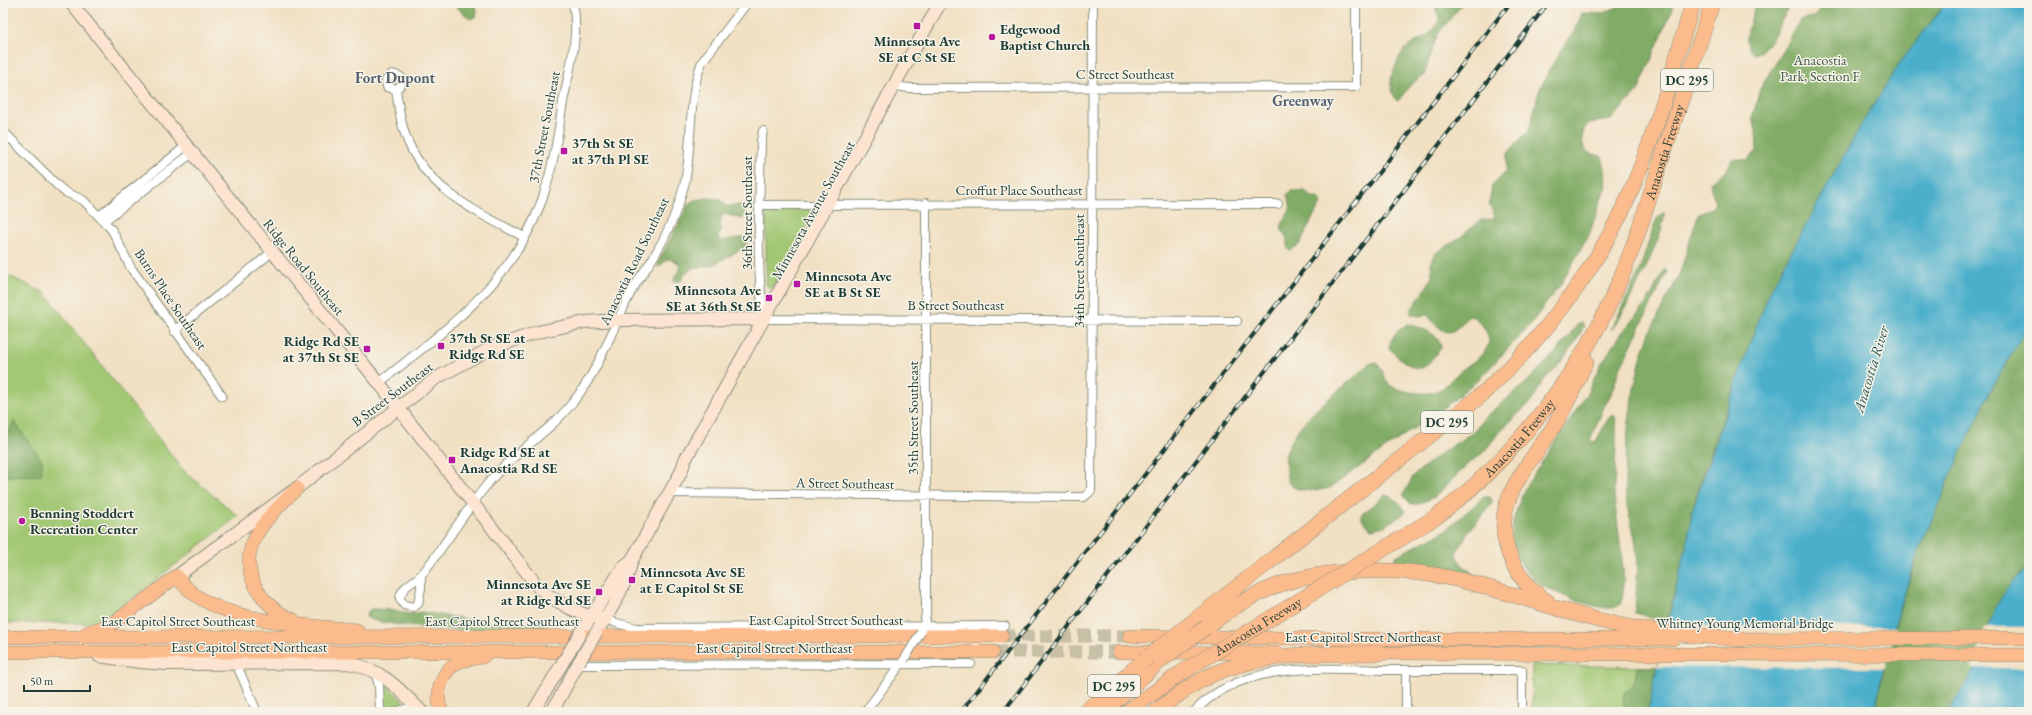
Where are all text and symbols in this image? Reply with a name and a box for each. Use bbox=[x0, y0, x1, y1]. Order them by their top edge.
place label: Edgewood Baptist Church bbox=[1000, 20, 1090, 54]
marker: Minnesota Ave SE at C St SE bbox=[912, 21, 922, 31]
place label: Minnesota Ave SE at C St SE bbox=[874, 32, 960, 66]
marker: Edgewood Baptist Church bbox=[987, 32, 997, 42]
park label: Anacostia Park, Section F bbox=[1780, 51, 1860, 85]
street label: C Street Southeast bbox=[1076, 65, 1175, 83]
district label: Fort Dupont bbox=[355, 68, 435, 87]
street label: 37th Street Southeast bbox=[524, 69, 564, 185]
road number: DC 295 bbox=[1661, 69, 1713, 91]
district label: Greenway bbox=[1272, 91, 1335, 110]
street label: Anacostia Freeway bbox=[1640, 101, 1688, 203]
place label: 37th St SE at 37th Pl SE bbox=[572, 134, 649, 168]
street label: Minnesota Avenue Southeast bbox=[767, 137, 859, 283]
marker: 37th St SE at 37th Pl SE bbox=[559, 146, 569, 156]
street label: 36th Street Southeast bbox=[738, 156, 756, 270]
street label: Croffut Place Southeast bbox=[956, 181, 1083, 199]
street label: Anacostia Road Southeast bbox=[595, 193, 673, 329]
street label: 34th Street Southeast bbox=[1070, 214, 1088, 328]
street label: Ridge Road Southeast bbox=[259, 215, 349, 320]
street label: Burns Place Southeast bbox=[131, 245, 212, 353]
place label: Minnesota Ave SE at B St SE bbox=[805, 267, 892, 301]
marker: Minnesota Ave SE at B St SE bbox=[792, 279, 802, 289]
place label: Minnesota Ave SE at 36th St SE bbox=[666, 281, 761, 315]
marker: Minnesota Ave SE at 36th St SE bbox=[764, 293, 774, 303]
street label: B Street Southeast bbox=[908, 296, 1005, 314]
water label: Anacostia River bbox=[1848, 322, 1893, 416]
place label: 37th St SE at Ridge Rd SE bbox=[449, 329, 526, 363]
place label: Ridge Rd SE at 37th St SE bbox=[283, 332, 359, 366]
marker: 37th St SE at Ridge Rd SE bbox=[436, 341, 446, 351]
marker: Ridge Rd SE at 37th St SE bbox=[362, 344, 372, 354]
street label: B Street Southeast bbox=[348, 357, 437, 430]
street label: 35th Street Southeast bbox=[904, 361, 922, 475]
street label: Anacostia Freeway bbox=[1479, 394, 1559, 482]
road number: DC 295 bbox=[1421, 411, 1473, 433]
place label: Ridge Rd SE at Anacostia Rd SE bbox=[459, 443, 557, 477]
marker: Ridge Rd SE at Anacostia Rd SE bbox=[447, 455, 457, 465]
street label: A Street Southeast bbox=[795, 473, 895, 493]
place label: Benning Stoddert Recreation Center bbox=[30, 504, 138, 538]
marker: Benning Stoddert Recreation Center bbox=[17, 516, 27, 526]
place label: Minnesota Ave SE at E Capitol St SE bbox=[640, 563, 745, 597]
place label: Minnesota Ave SE at Ridge Rd SE bbox=[486, 575, 591, 609]
marker: Minnesota Ave SE at E Capitol St SE bbox=[627, 575, 637, 585]
marker: Minnesota Ave SE at Ridge Rd SE bbox=[594, 587, 604, 597]
street label: Anacostia Freeway bbox=[1210, 592, 1306, 660]
street label: East Capitol Street Southeast bbox=[749, 611, 904, 629]
street label: East Capitol Street Southeast bbox=[101, 612, 256, 630]
street label: East Capitol Street Southeast bbox=[425, 612, 580, 630]
street label: Whitney Young Memorial Bridge bbox=[1656, 614, 1834, 632]
street label: East Capitol Street Northeast bbox=[1285, 628, 1442, 646]
street label: East Capitol Street Northeast bbox=[171, 638, 328, 656]
street label: East Capitol Street Northeast bbox=[696, 639, 853, 657]
scale bar bbox=[24, 667, 90, 693]
text: 50 m bbox=[30, 673, 54, 689]
road number: DC 295 bbox=[1088, 675, 1140, 697]

